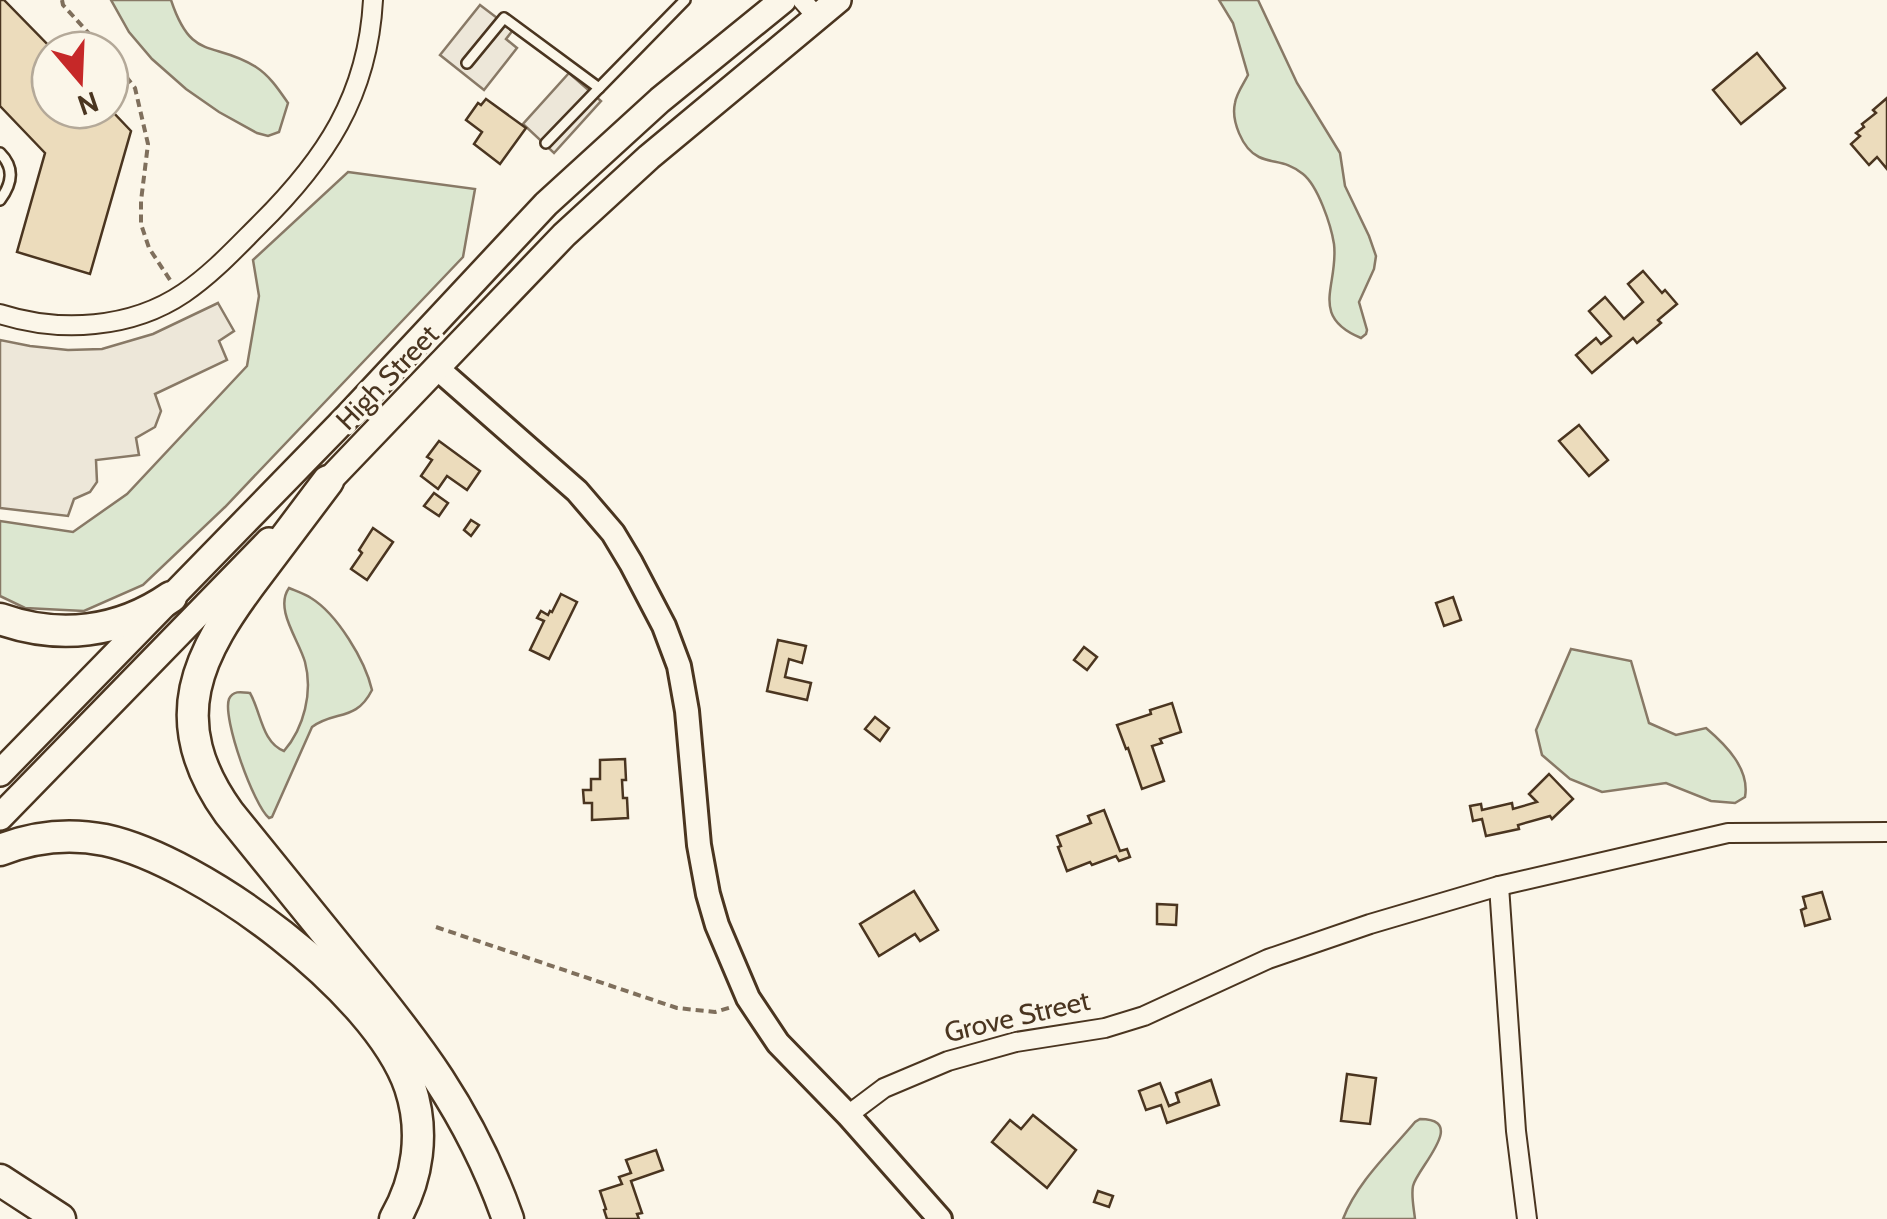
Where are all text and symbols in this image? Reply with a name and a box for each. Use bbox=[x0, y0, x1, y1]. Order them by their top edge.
north arrow bbox=[30, 30, 130, 130]
text: N bbox=[73, 84, 103, 123]
street label: High Street bbox=[329, 317, 445, 437]
street label: Grove Street bbox=[941, 983, 1093, 1049]

